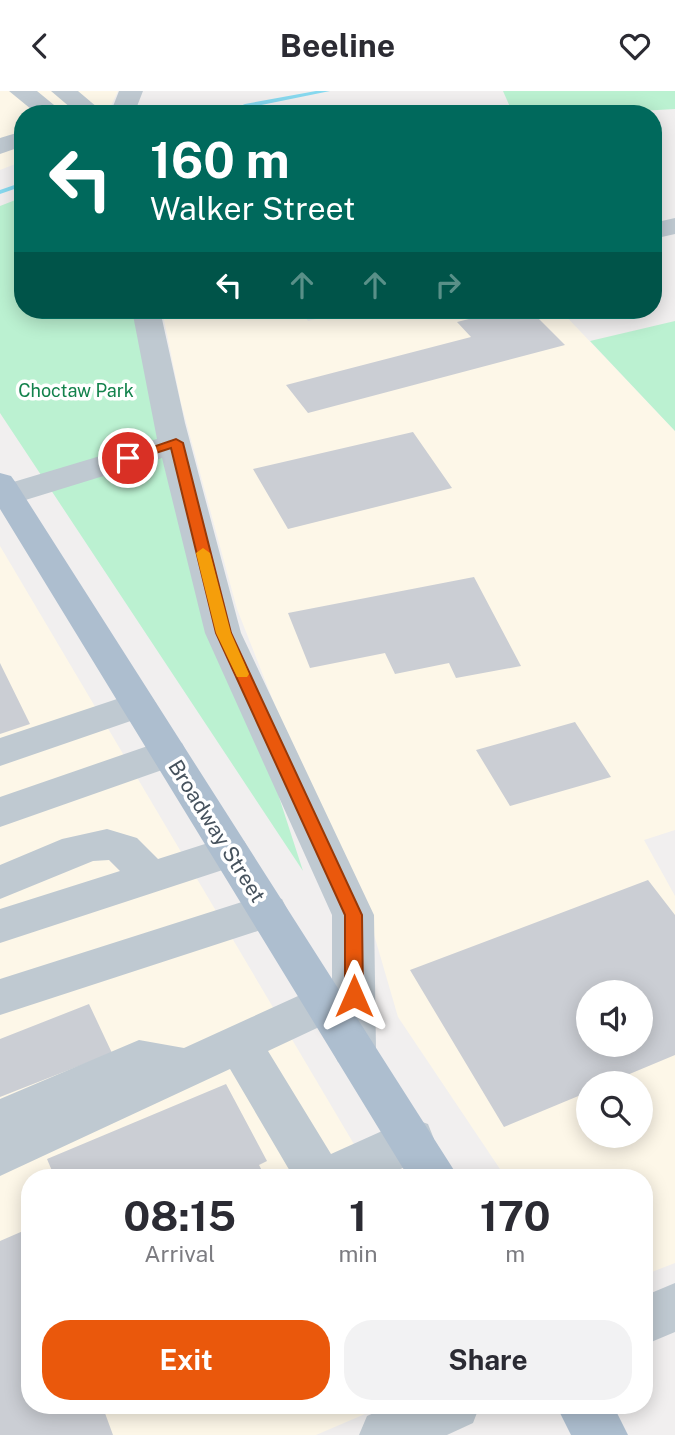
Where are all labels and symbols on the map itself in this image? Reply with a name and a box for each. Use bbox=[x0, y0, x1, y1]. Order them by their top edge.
park label: Choctaw Park bbox=[18, 380, 134, 401]
pin bbox=[98, 428, 158, 488]
street label: Broadway Street bbox=[163, 755, 271, 907]
position arrow bbox=[317, 959, 391, 1033]

